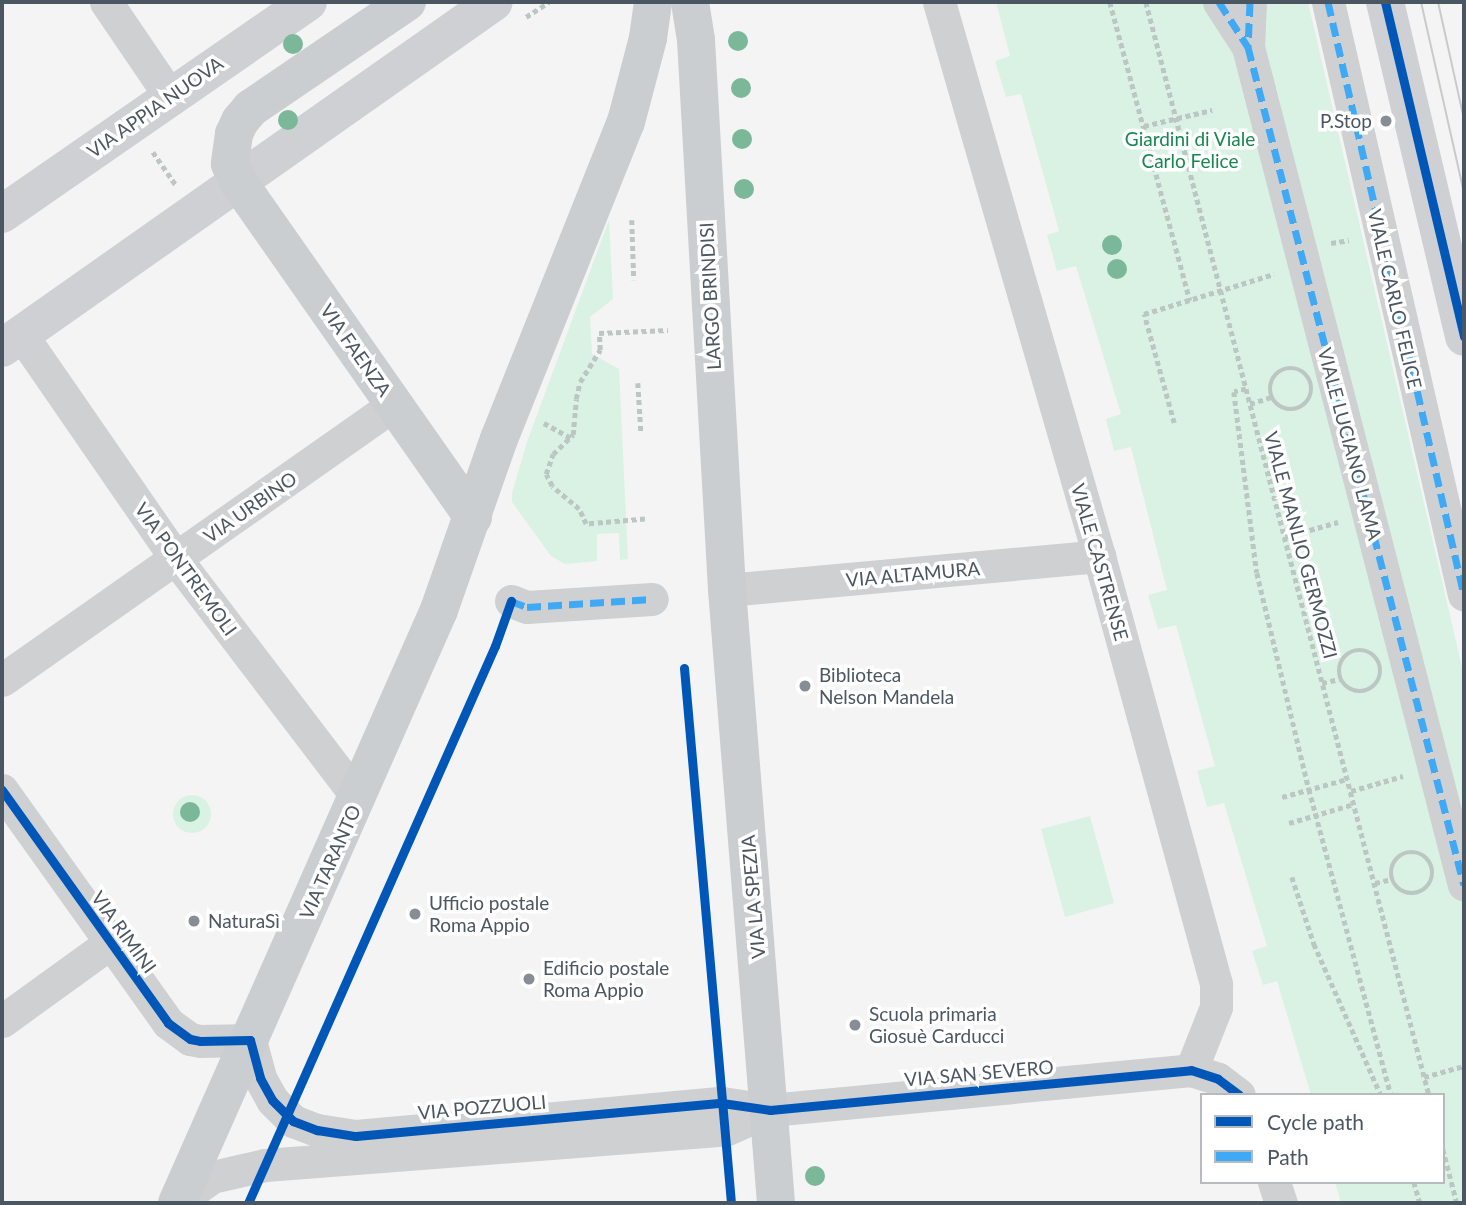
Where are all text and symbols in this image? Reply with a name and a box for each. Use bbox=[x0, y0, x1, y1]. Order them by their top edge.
street label: VIA APPIA NUOVA bbox=[82, 51, 228, 163]
place label: P.Stop bbox=[1320, 110, 1372, 132]
marker: P.Stop bbox=[1378, 113, 1394, 129]
park label: Giardini di Viale Carlo Felice bbox=[1124, 128, 1256, 172]
street label: VIALE CARLO FELICE bbox=[1363, 207, 1427, 391]
street label: LARGO BRINDISI bbox=[695, 222, 725, 370]
street label: VIA FAENZA bbox=[316, 299, 396, 401]
street label: VIALE LUCIANO LAMA bbox=[1313, 345, 1387, 543]
street label: VIALE MANLIO GERMOZZI bbox=[1260, 429, 1342, 661]
street label: VIA URBINO bbox=[199, 466, 301, 548]
street label: VIALE CASTRENSE bbox=[1067, 481, 1133, 643]
street label: VIA PONTREMOLI bbox=[130, 498, 242, 640]
street label: VIA ALTAMURA bbox=[844, 557, 982, 591]
place label: Biblioteca Nelson Mandela bbox=[819, 664, 954, 708]
marker: Biblioteca Nelson Mandela bbox=[797, 678, 813, 694]
street label: VIA TARANTO bbox=[294, 801, 366, 923]
street label: VIA LA SPEZIA bbox=[736, 833, 770, 961]
street label: VIA RIMINI bbox=[87, 886, 161, 978]
place label: Ufficio postale Roma Appio bbox=[429, 892, 549, 936]
marker: Ufficio postale Roma Appio bbox=[407, 906, 423, 922]
place label: NaturaSì bbox=[208, 910, 280, 932]
marker: NaturaSì bbox=[186, 913, 202, 929]
place label: Edificio postale Roma Appio bbox=[543, 957, 669, 1001]
marker: Edificio postale Roma Appio bbox=[521, 971, 537, 987]
place label: Scuola primaria Giosuè Carducci bbox=[869, 1003, 1004, 1047]
marker: Scuola primaria Giosuè Carducci bbox=[847, 1017, 863, 1033]
street label: VIA SAN SEVERO bbox=[903, 1055, 1055, 1091]
street label: VIA POZZUOLI bbox=[417, 1090, 547, 1124]
legend bbox=[1200, 1093, 1445, 1184]
text: Cycle path bbox=[1267, 1109, 1364, 1134]
text: Path bbox=[1267, 1144, 1309, 1169]

